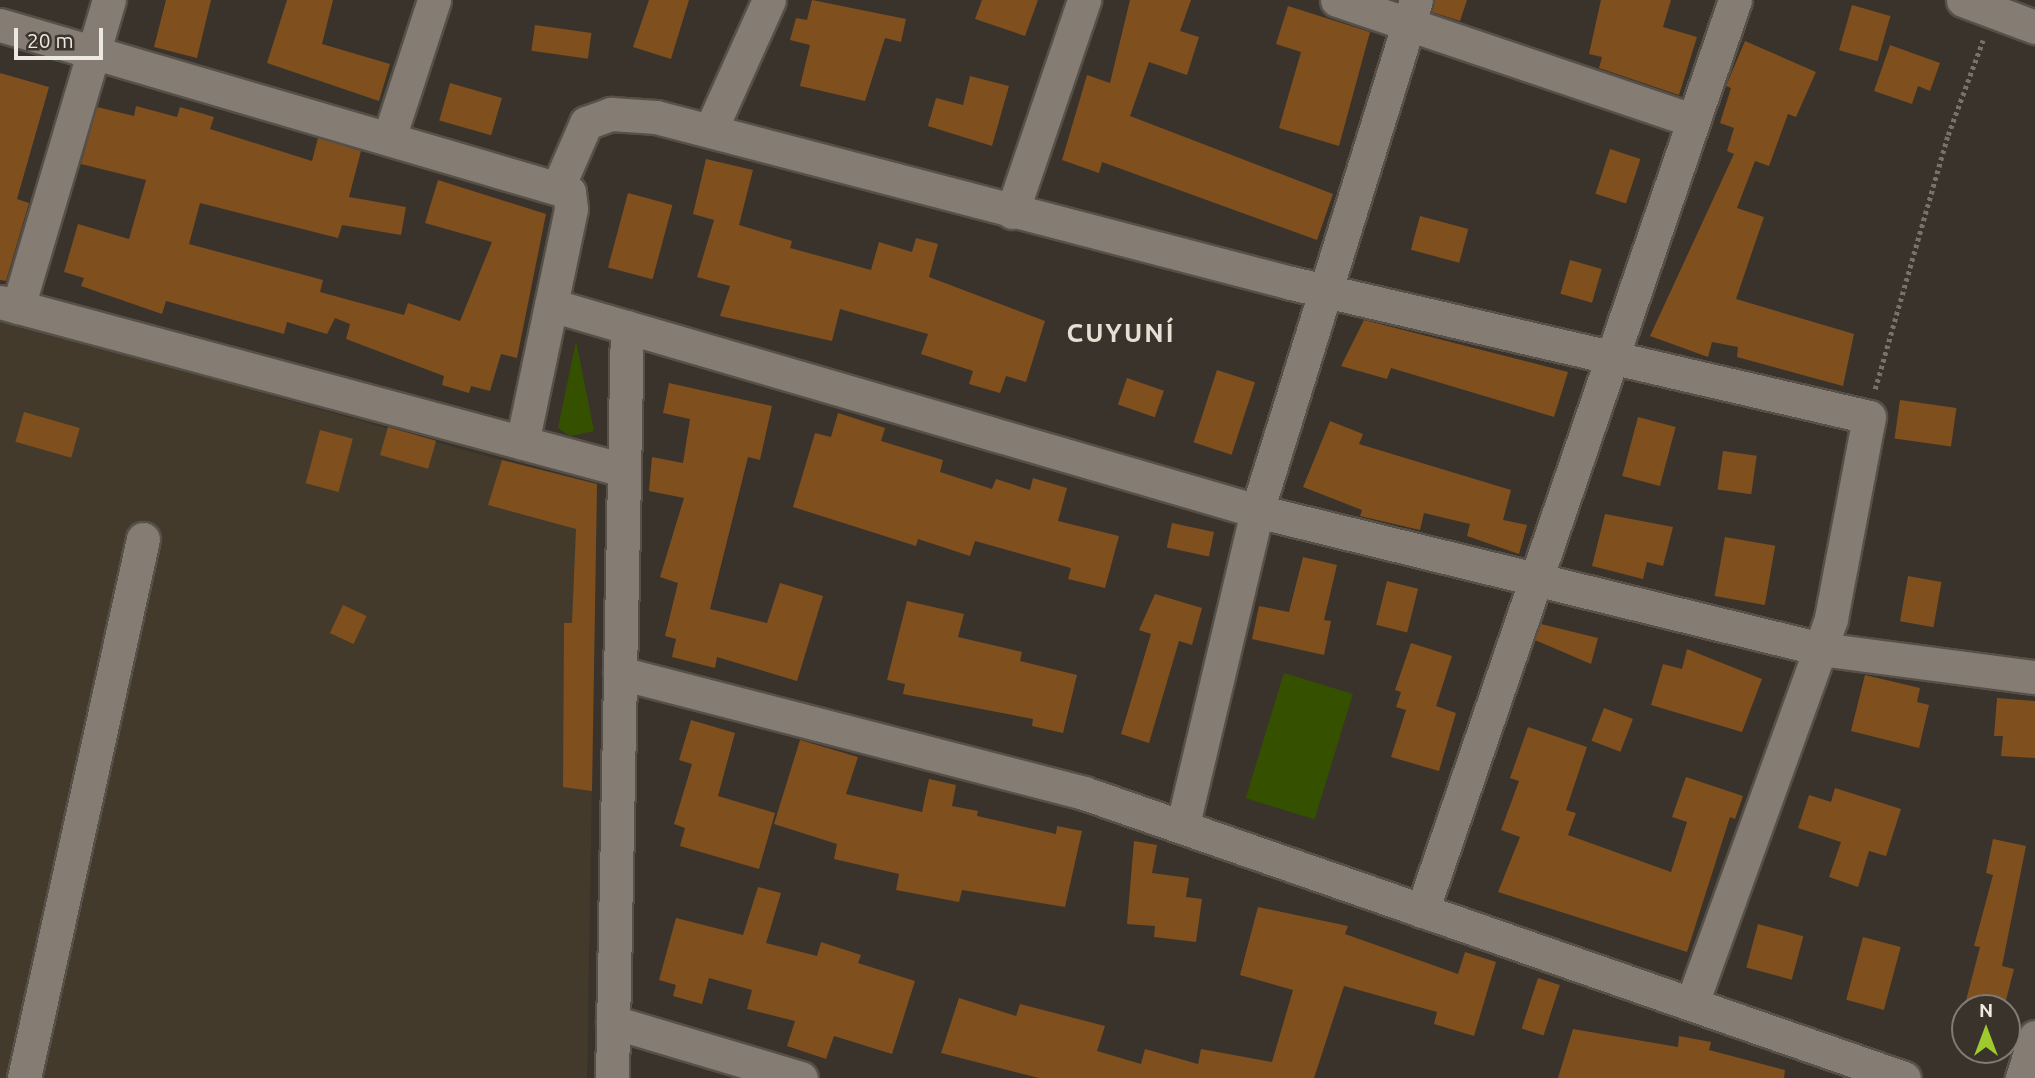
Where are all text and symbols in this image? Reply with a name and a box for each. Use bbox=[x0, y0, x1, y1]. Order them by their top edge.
scale bar bbox=[18, 14, 107, 58]
text: 20 m bbox=[27, 28, 74, 52]
district label: CUYUNÍ bbox=[1067, 317, 1175, 349]
north arrow bbox=[1951, 994, 2021, 1064]
text: N bbox=[1979, 999, 1993, 1021]

